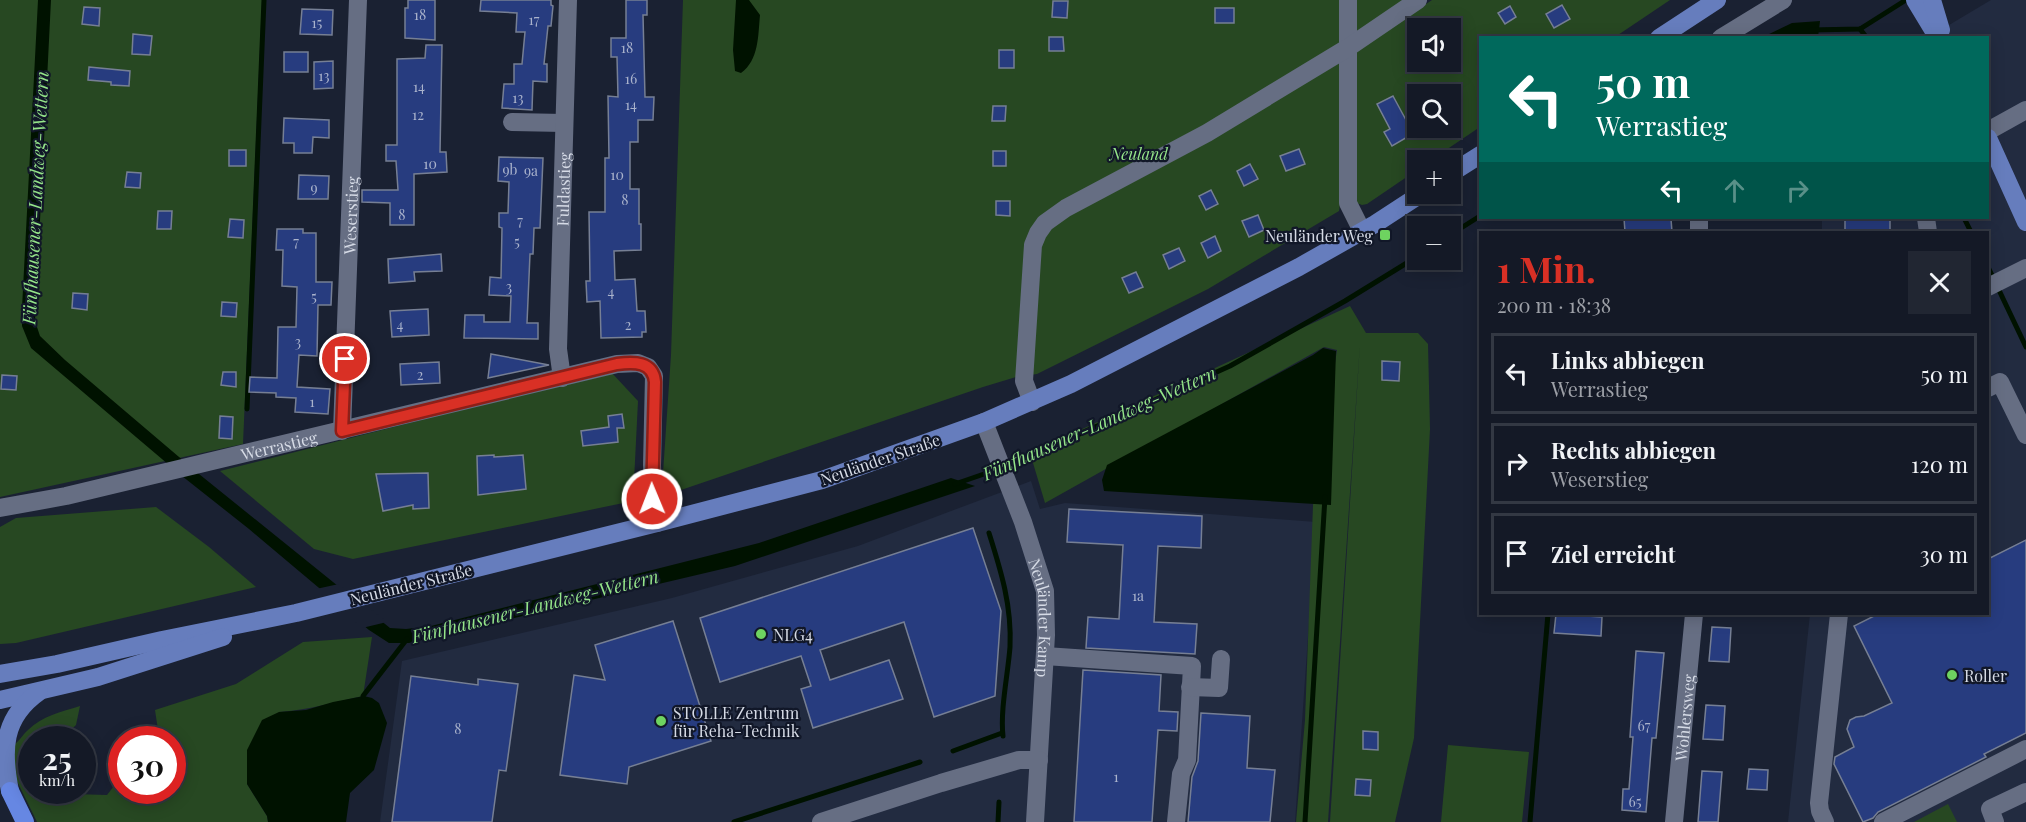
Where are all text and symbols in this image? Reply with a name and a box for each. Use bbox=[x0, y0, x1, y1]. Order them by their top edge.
house number: 18 bbox=[414, 5, 426, 24]
house number: 17 bbox=[529, 10, 540, 29]
house number: 15 bbox=[312, 13, 323, 32]
map controls bbox=[1407, 18, 1461, 270]
button: sound bbox=[1407, 18, 1461, 72]
house number: 18 bbox=[621, 38, 633, 57]
text: 50 m bbox=[1596, 53, 1690, 109]
icon: left bbox=[1497, 60, 1575, 138]
house number: 13 bbox=[318, 66, 330, 85]
house number: 16 bbox=[625, 69, 637, 88]
water label: Fünfhausener-Landweg-Wettern bbox=[16, 71, 54, 326]
house number: 14 bbox=[413, 77, 425, 96]
button: search bbox=[1407, 84, 1461, 138]
house number: 13 bbox=[512, 88, 524, 107]
house number: 14 bbox=[625, 95, 637, 114]
house number: 12 bbox=[412, 105, 424, 124]
text: Werrastieg bbox=[1596, 107, 1727, 143]
park label: Neuland bbox=[1108, 143, 1169, 164]
button: + bbox=[1407, 150, 1461, 204]
street label: Fuldastieg bbox=[551, 151, 574, 227]
house number: 10 bbox=[423, 154, 437, 173]
house number: 9b bbox=[502, 160, 518, 179]
house number: 9a bbox=[524, 161, 538, 180]
house number: 10 bbox=[610, 165, 624, 184]
icon: left bbox=[1655, 174, 1688, 207]
icon: ahead bbox=[1718, 174, 1751, 207]
icon: right bbox=[1781, 174, 1814, 207]
street label: Weserstieg bbox=[338, 175, 362, 256]
house number: 9 bbox=[310, 178, 318, 197]
house number: 8 bbox=[621, 190, 629, 209]
house number: 8 bbox=[398, 205, 406, 224]
house number: 7 bbox=[517, 211, 523, 230]
button: − bbox=[1407, 216, 1461, 270]
place label: Neuländer Weg bbox=[1265, 225, 1374, 246]
marker: Neuländer Weg bbox=[1378, 228, 1392, 242]
house number: 7 bbox=[293, 232, 299, 251]
house number: 5 bbox=[514, 232, 520, 251]
text: 1 Min. bbox=[1497, 244, 1596, 292]
button: close bbox=[1908, 251, 1971, 314]
house number: 3 bbox=[506, 277, 512, 296]
house number: 4 bbox=[608, 282, 615, 301]
house number: 5 bbox=[311, 287, 317, 306]
text: 200 m · 18:38 bbox=[1497, 291, 1611, 318]
house number: 4 bbox=[397, 315, 404, 334]
house number: 2 bbox=[625, 315, 632, 334]
house number: 3 bbox=[295, 332, 301, 351]
pin bbox=[319, 333, 370, 384]
icon: arrive bbox=[328, 342, 361, 375]
text: Links abbiegen bbox=[1551, 345, 1705, 375]
icon: left bbox=[1500, 357, 1533, 390]
text: 50 m bbox=[1921, 359, 1968, 389]
water label: Fünfhausener-Landweg-Wettern bbox=[977, 360, 1220, 486]
house number: 2 bbox=[417, 365, 424, 384]
text: Werrastieg bbox=[1551, 375, 1648, 402]
house number: 1 bbox=[309, 392, 315, 411]
street label: Werrastieg bbox=[238, 426, 320, 465]
street label: Neuländer Straße bbox=[817, 429, 943, 489]
text: Rechts abbiegen bbox=[1551, 435, 1716, 465]
icon: right bbox=[1500, 447, 1533, 480]
text: 120 m bbox=[1911, 449, 1968, 479]
text: Weserstieg bbox=[1551, 465, 1648, 492]
position arrow bbox=[620, 467, 684, 531]
icon: arrive bbox=[1500, 537, 1533, 570]
text: Ziel erreicht bbox=[1551, 539, 1675, 569]
text: 30 m bbox=[1920, 539, 1968, 569]
street label: Neuländer Kamp bbox=[1025, 555, 1057, 678]
street label: Neuländer Straße bbox=[348, 559, 474, 609]
water label: Fünfhausener-Landweg-Wettern bbox=[408, 564, 661, 649]
house number: 1a bbox=[1132, 586, 1144, 605]
place label: NLG4 bbox=[773, 624, 813, 645]
marker: NLG4 bbox=[754, 627, 768, 641]
place label: Roller bbox=[1964, 665, 2007, 686]
marker: Roller bbox=[1945, 668, 1959, 682]
street label: Wohlersweg bbox=[1669, 673, 1699, 763]
place label: STOLLE Zentrum für Reha-Technik bbox=[673, 702, 800, 741]
marker: STOLLE Zentrum für Reha-Technik bbox=[654, 714, 668, 728]
house number: 67 bbox=[1638, 716, 1651, 735]
house number: 8 bbox=[454, 719, 462, 738]
speed limit sign: 30 bbox=[108, 726, 186, 804]
text: 25 bbox=[42, 738, 72, 778]
house number: 1 bbox=[1113, 767, 1119, 786]
text: km/h bbox=[39, 770, 75, 790]
house number: 65 bbox=[1628, 792, 1642, 811]

